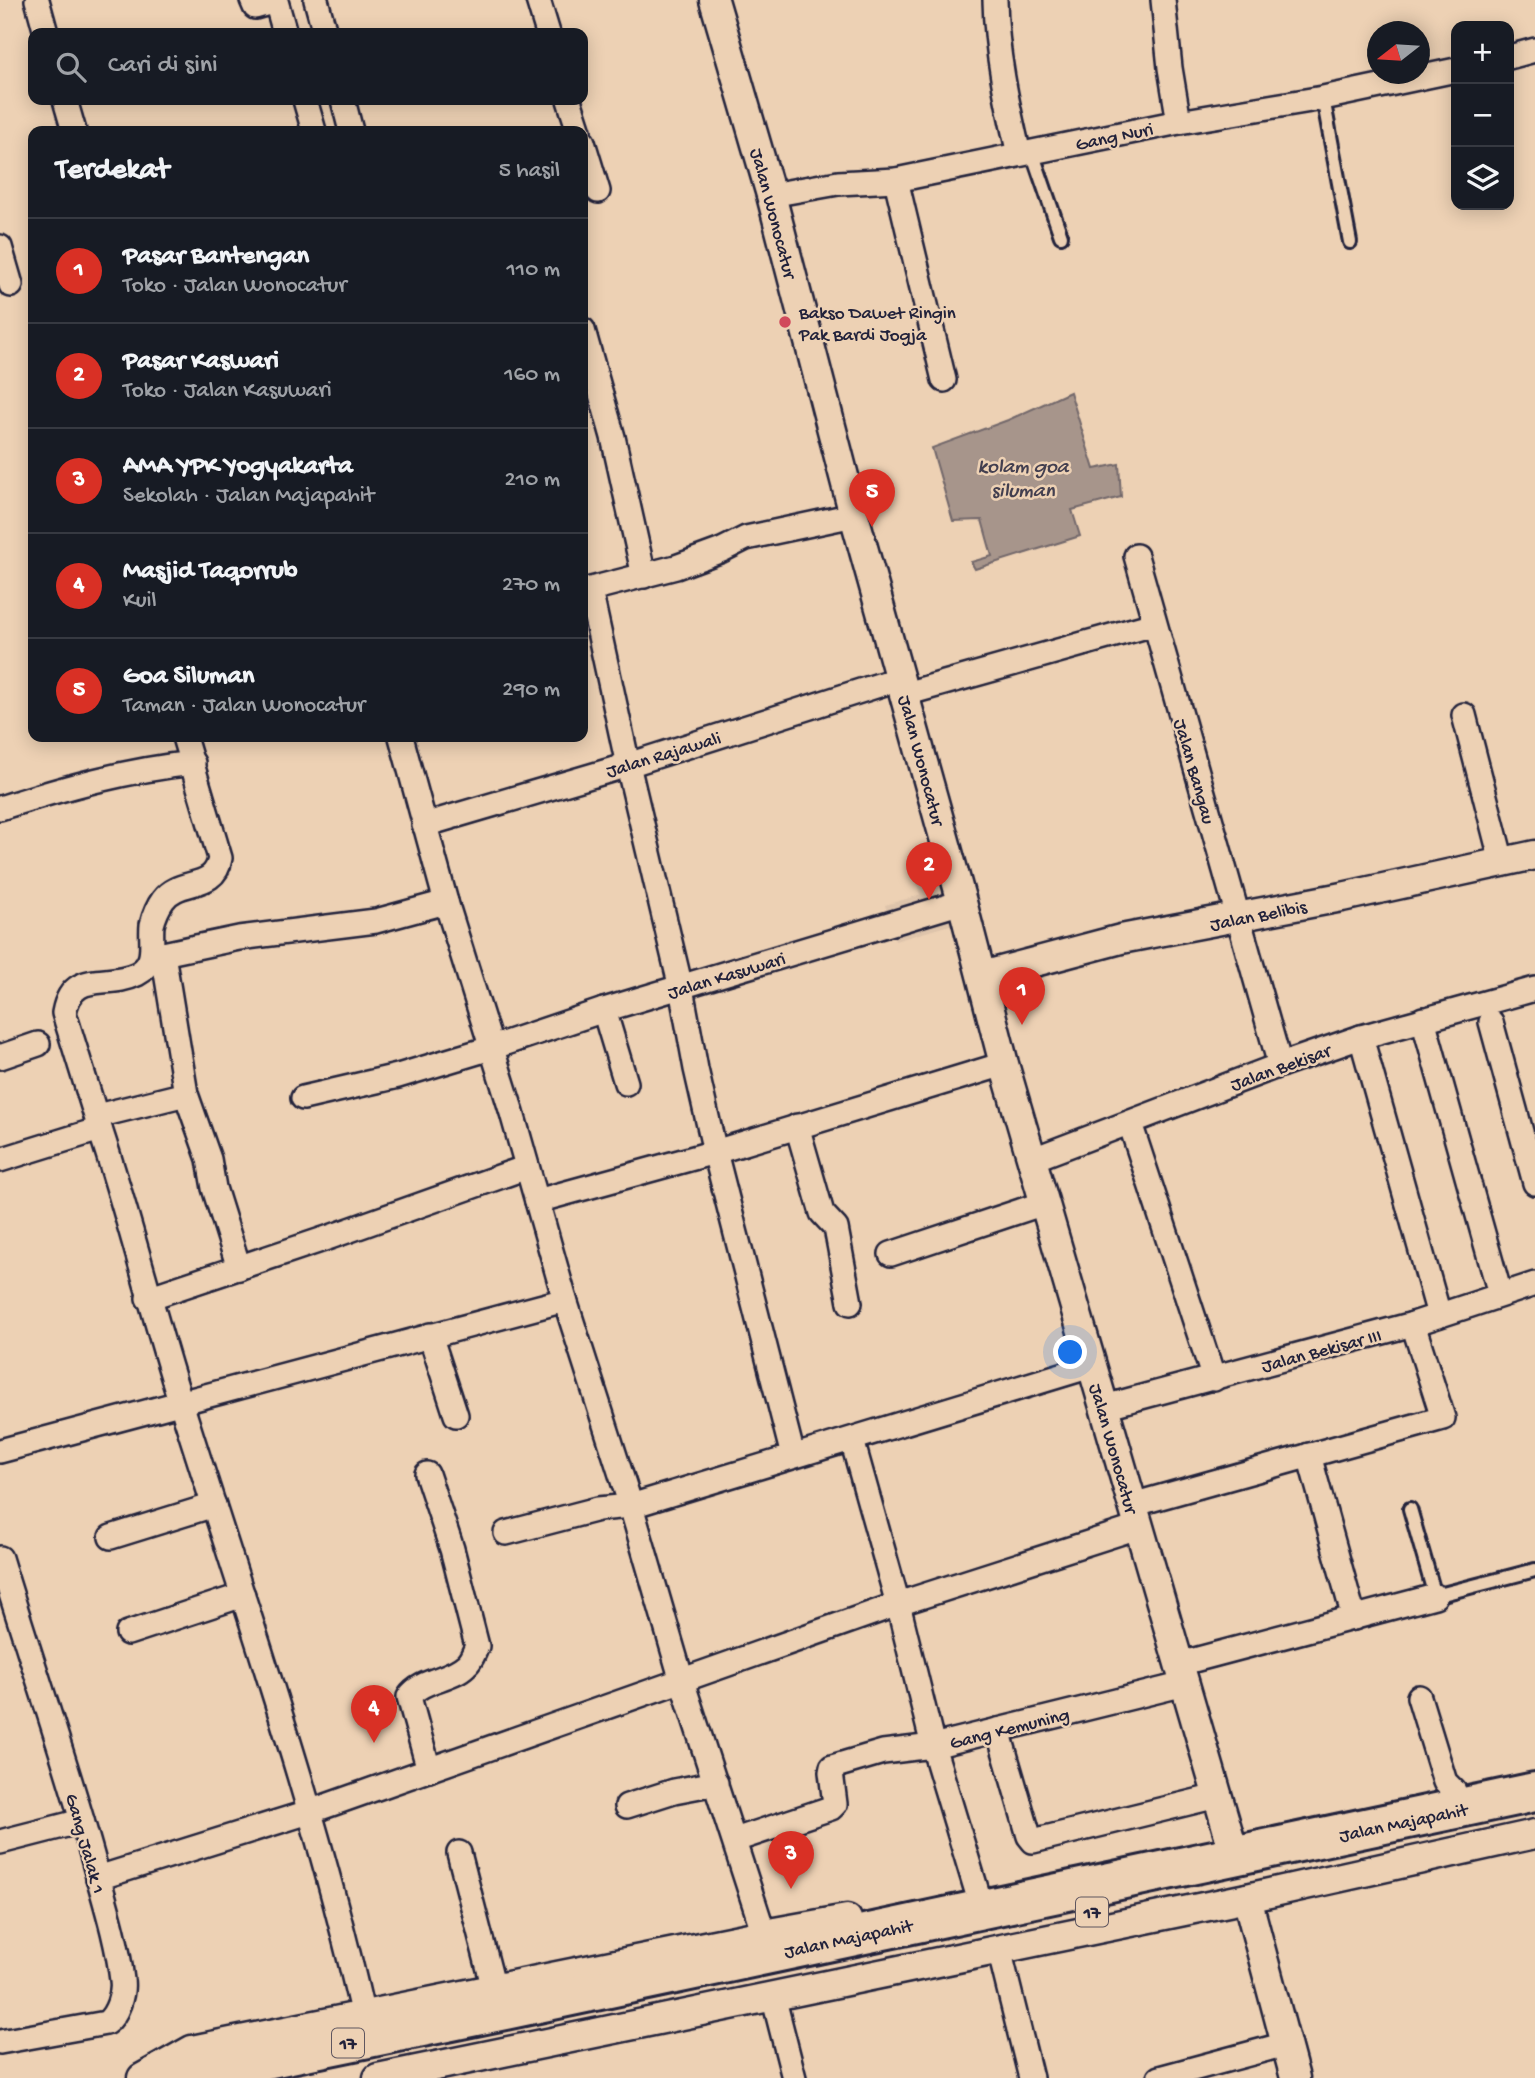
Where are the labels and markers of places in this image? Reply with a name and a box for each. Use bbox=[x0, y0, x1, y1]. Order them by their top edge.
place label: Bakso Dawet Ringin Pak Bardi Jogja bbox=[798, 303, 956, 348]
marker: Bakso Dawet Ringin Pak Bardi Jogja bbox=[777, 314, 793, 330]
pin: 5 bbox=[849, 469, 895, 527]
pin: 2 bbox=[906, 842, 952, 900]
pin: 1 bbox=[999, 967, 1045, 1025]
pin: 4 bbox=[351, 1685, 397, 1743]
pin: 3 bbox=[768, 1831, 814, 1889]

